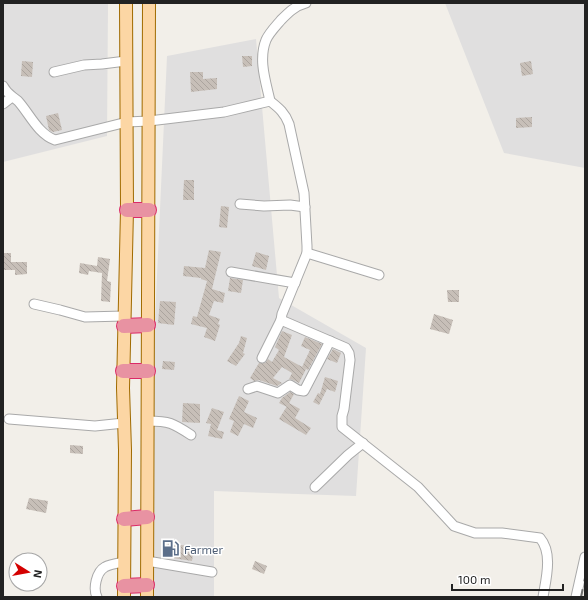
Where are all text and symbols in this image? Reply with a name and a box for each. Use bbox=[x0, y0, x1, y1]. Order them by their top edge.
fuel station icon: Farmer bbox=[161, 539, 181, 559]
place label: Farmer bbox=[184, 542, 224, 556]
north arrow bbox=[8, 552, 48, 592]
scale bar bbox=[452, 566, 563, 592]
text: N bbox=[31, 569, 45, 579]
text: 100 m bbox=[458, 572, 490, 586]

